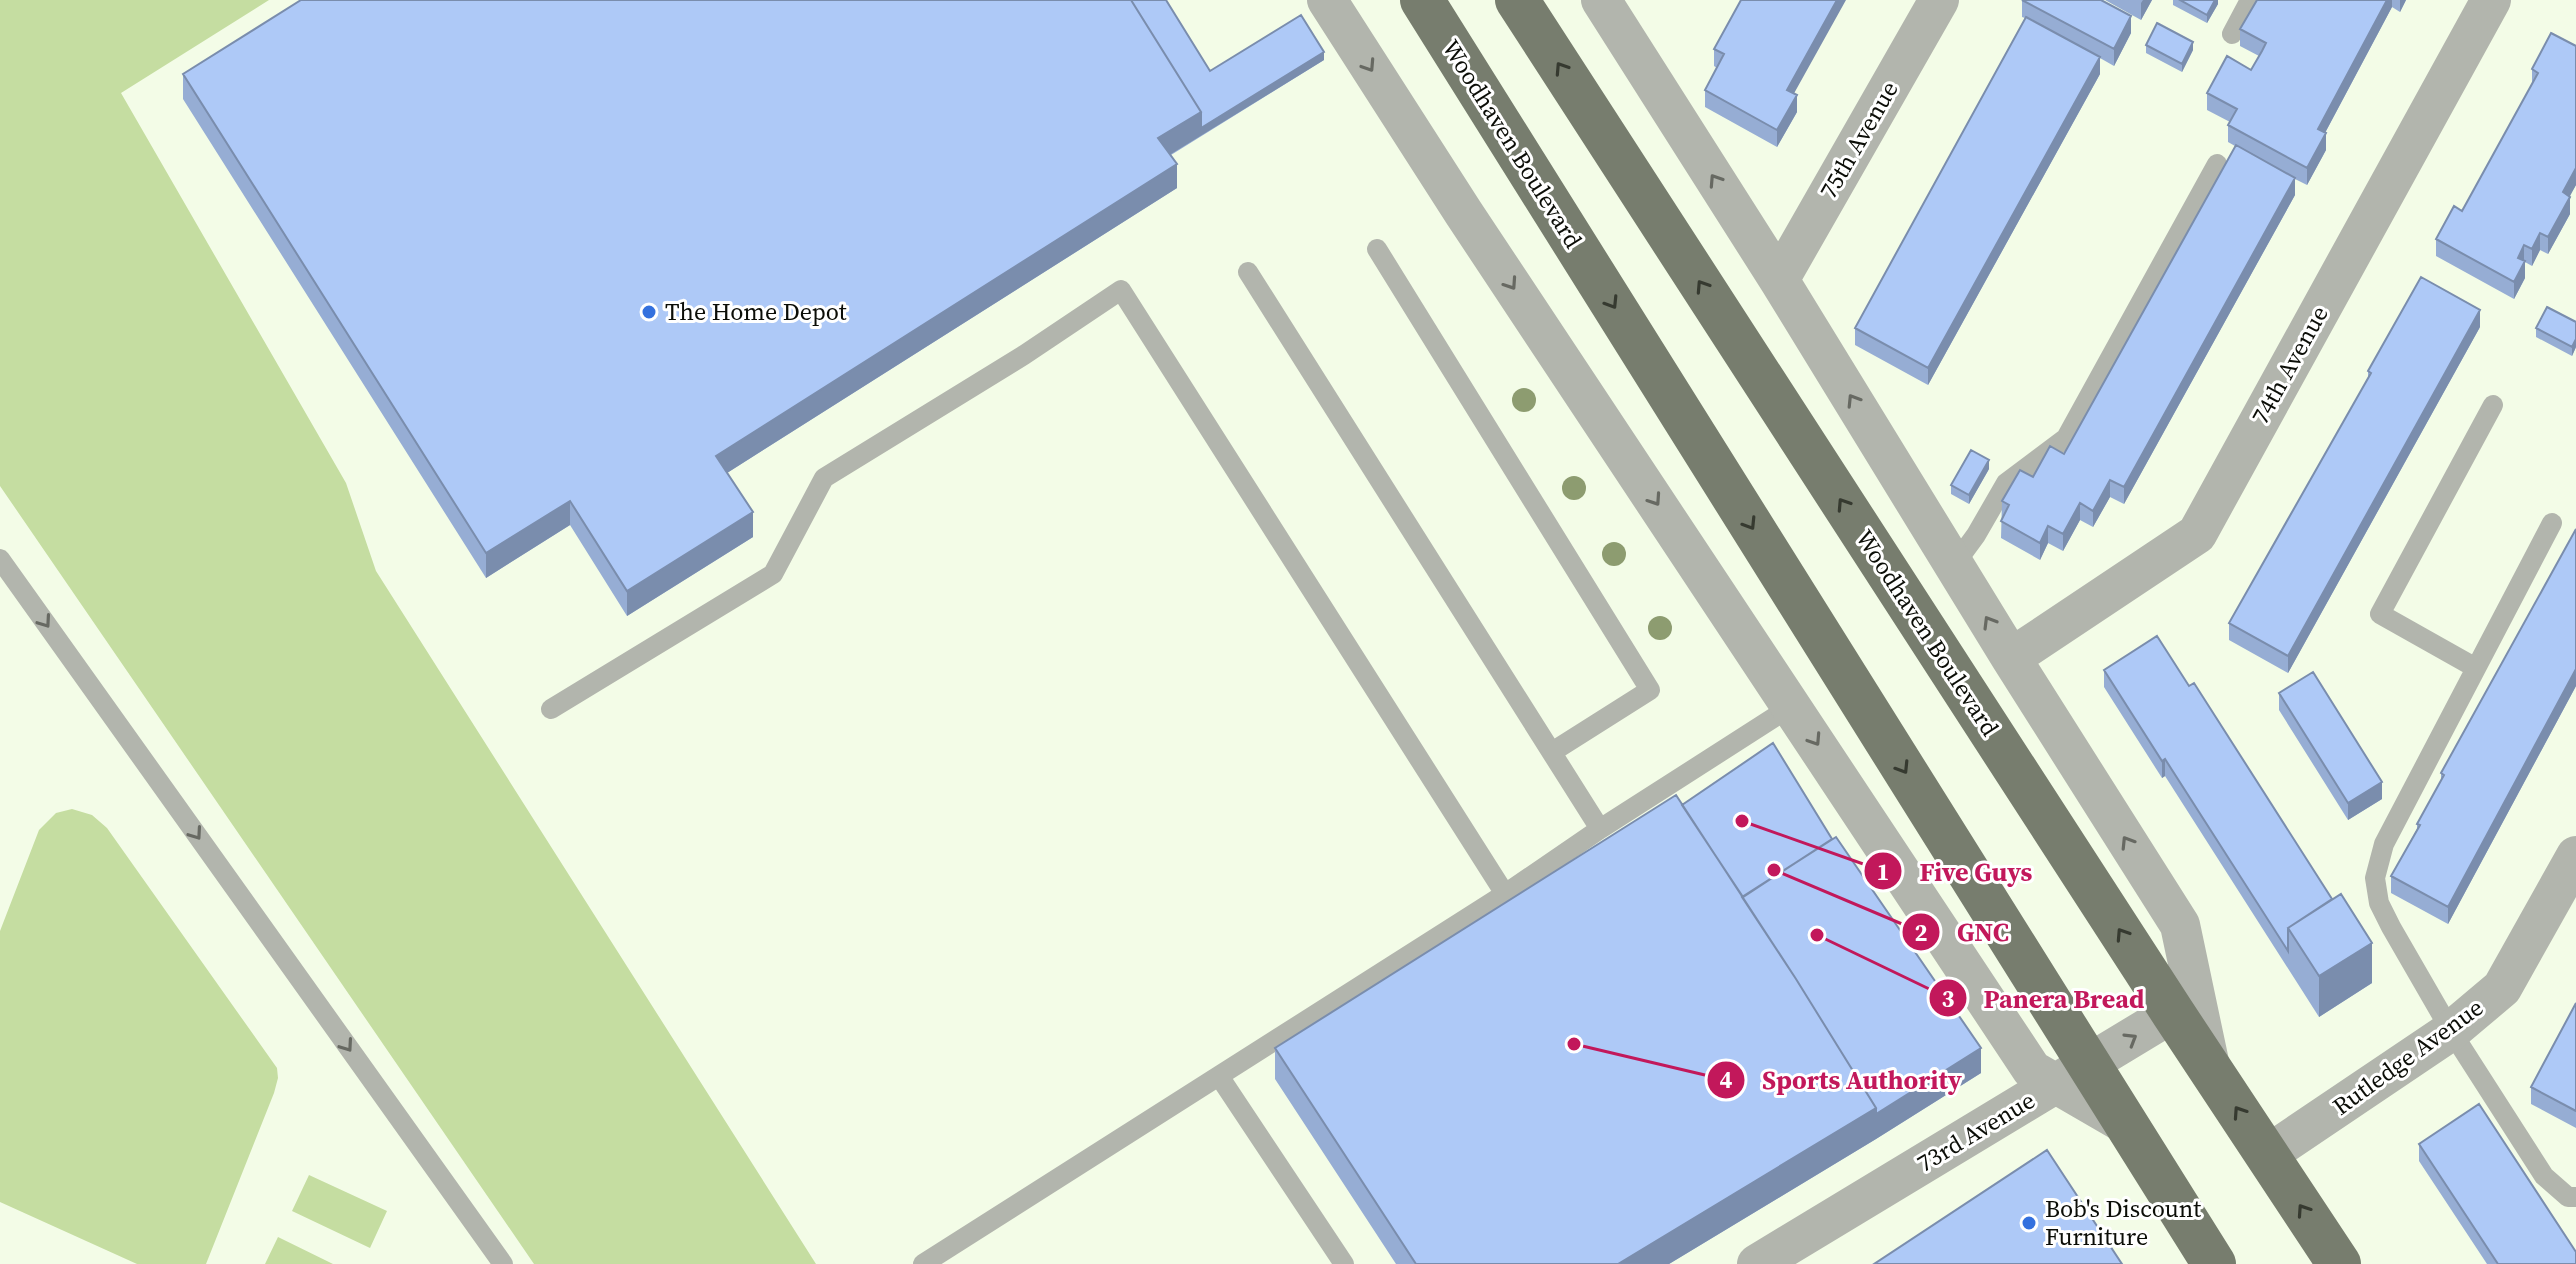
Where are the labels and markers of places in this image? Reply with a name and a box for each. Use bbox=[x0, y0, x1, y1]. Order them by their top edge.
place label: The Home Depot bbox=[665, 295, 847, 328]
marker: The Home Depot bbox=[640, 303, 658, 321]
callout: Five Guys bbox=[1863, 846, 2048, 896]
callout: GNC bbox=[1901, 907, 2025, 957]
callout: Panera Bread bbox=[1928, 973, 2161, 1023]
callout: Sports Authority bbox=[1706, 1055, 1978, 1105]
place label: Bob's Discount Furniture bbox=[2045, 1192, 2201, 1253]
marker: Bob's Discount Furniture bbox=[2020, 1214, 2038, 1232]

